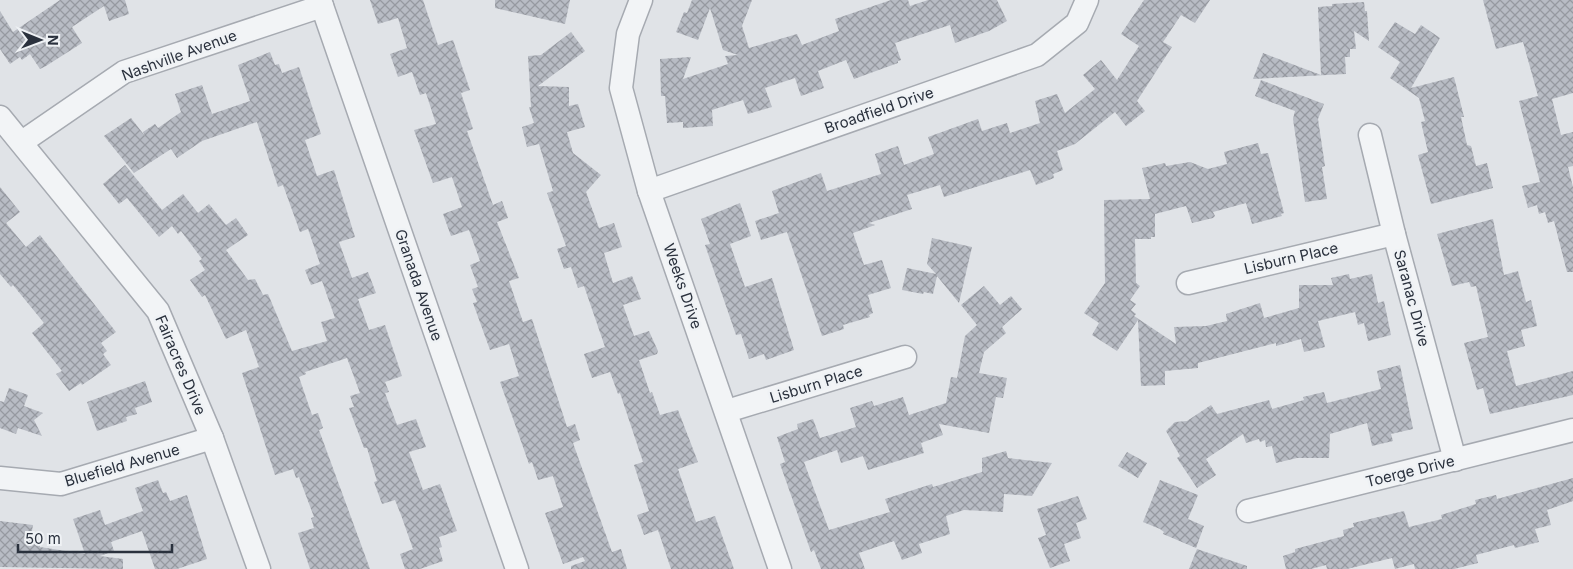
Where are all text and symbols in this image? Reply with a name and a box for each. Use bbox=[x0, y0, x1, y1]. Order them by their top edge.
north arrow bbox=[15, 15, 65, 65]
street label: Nashville Avenue bbox=[119, 25, 239, 85]
text: N bbox=[45, 35, 62, 46]
street label: Broadfield Drive bbox=[822, 82, 936, 138]
street label: Granada Avenue bbox=[391, 227, 447, 343]
street label: Lisburn Place bbox=[1242, 238, 1340, 278]
street label: Weeks Drive bbox=[660, 241, 706, 331]
street label: Saranac Drive bbox=[1390, 248, 1434, 348]
street label: Fairacres Drive bbox=[151, 312, 211, 418]
street label: Lisburn Place bbox=[767, 361, 865, 407]
street label: Bluefield Avenue bbox=[62, 440, 182, 490]
street label: Toerge Drive bbox=[1364, 451, 1456, 491]
scale bar bbox=[18, 522, 171, 554]
text: 50 m bbox=[25, 529, 61, 548]

